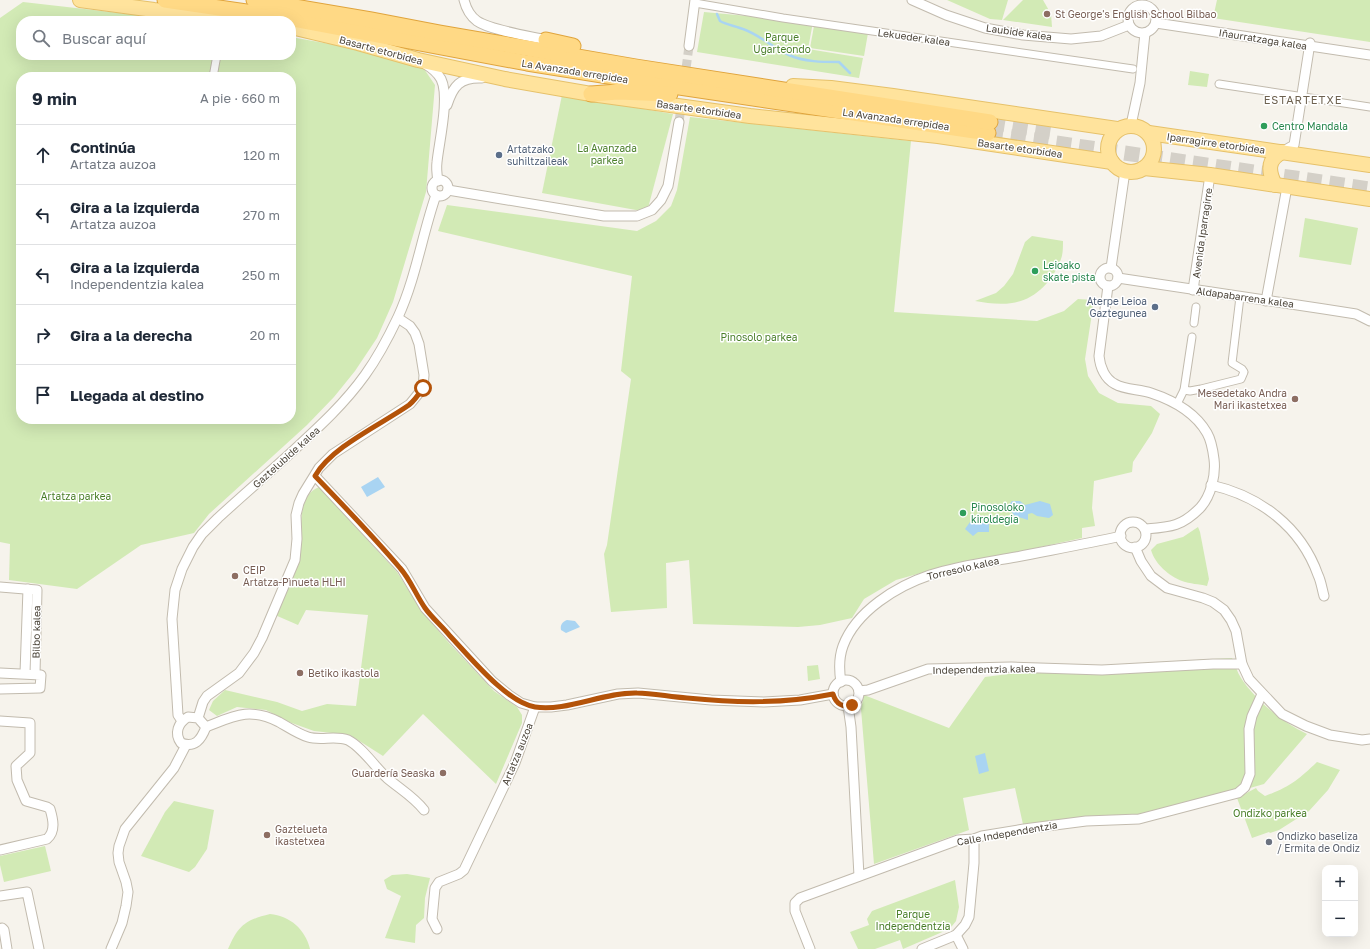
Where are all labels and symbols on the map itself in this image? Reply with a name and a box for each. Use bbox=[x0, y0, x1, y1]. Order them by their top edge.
place label: St George's English School Bilbao bbox=[1055, 8, 1217, 20]
marker: St George's English School Bilbao bbox=[1042, 9, 1052, 19]
street label: Laubide kalea bbox=[985, 21, 1053, 43]
street label: Lekueder kalea bbox=[877, 26, 951, 48]
street label: Iñaurratzaga kalea bbox=[1218, 26, 1308, 52]
park label: Parque Ugarteondo bbox=[753, 31, 811, 55]
street label: Basarte etorbidea bbox=[338, 33, 424, 67]
street label: La Avanzada errepidea bbox=[521, 57, 629, 85]
district label: ESTARTETXE bbox=[1264, 93, 1342, 106]
street label: Basarte etorbidea bbox=[656, 97, 742, 121]
street label: La Avanzada errepidea bbox=[842, 106, 950, 132]
place label: Centro Mandala bbox=[1272, 120, 1348, 132]
marker: Centro Mandala bbox=[1259, 121, 1269, 131]
street label: Iparragirre etorbidea bbox=[1166, 130, 1266, 156]
street label: Basarte etorbidea bbox=[977, 136, 1063, 160]
park label: La Avanzada parkea bbox=[577, 142, 637, 166]
place label: Artatzako suhiltzaileak bbox=[507, 143, 568, 167]
marker: Artatzako suhiltzaileak bbox=[494, 150, 504, 160]
street label: Avenida Iparragirre bbox=[1190, 187, 1214, 279]
place label: Leioako skate pista bbox=[1043, 259, 1095, 283]
marker: Leioako skate pista bbox=[1030, 266, 1040, 276]
street label: Aldapabarrena kalea bbox=[1195, 284, 1295, 310]
place label: Aterpe Leioa Gaztegunea bbox=[1087, 295, 1147, 319]
marker: Aterpe Leioa Gaztegunea bbox=[1150, 302, 1160, 312]
park label: Pinosolo parkea bbox=[721, 331, 797, 343]
route start bbox=[414, 379, 432, 397]
place label: Mesedetako Andra Mari ikastetxea bbox=[1198, 387, 1287, 411]
marker: Mesedetako Andra Mari ikastetxea bbox=[1290, 394, 1300, 404]
street label: Gaztelubide kalea bbox=[250, 424, 322, 490]
park label: Artatza parkea bbox=[41, 490, 111, 502]
place label: Pinosoloko kiroldegia bbox=[971, 501, 1024, 525]
marker: Pinosoloko kiroldegia bbox=[958, 508, 968, 518]
street label: Torresolo kalea bbox=[926, 554, 1000, 582]
place label: CEIP Artatza-Pìnueta HLHI bbox=[243, 564, 346, 588]
marker: CEIP Artatza-Pìnueta HLHI bbox=[230, 571, 240, 581]
street label: Bilbo kalea bbox=[30, 605, 42, 659]
street label: Independentzia kalea bbox=[932, 662, 1036, 676]
place label: Betiko ikastola bbox=[308, 667, 379, 679]
marker: Betiko ikastola bbox=[295, 668, 305, 678]
route end bbox=[843, 696, 861, 714]
street label: Artatza auzoa bbox=[499, 721, 535, 787]
place label: Guardería Seaska bbox=[351, 767, 435, 779]
marker: Guardería Seaska bbox=[438, 768, 448, 778]
park label: Ondizko parkea bbox=[1233, 807, 1307, 819]
street label: Calle Independentzia bbox=[956, 818, 1058, 848]
place label: Gaztelueta ikastetxea bbox=[275, 823, 328, 847]
marker: Gaztelueta ikastetxea bbox=[262, 830, 272, 840]
place label: Ondizko baseliza / Ermita de Ondiz bbox=[1277, 830, 1360, 854]
marker: Ondizko baseliza / Ermita de Ondiz bbox=[1264, 837, 1274, 847]
park label: Parque Independentzia bbox=[876, 908, 950, 932]

